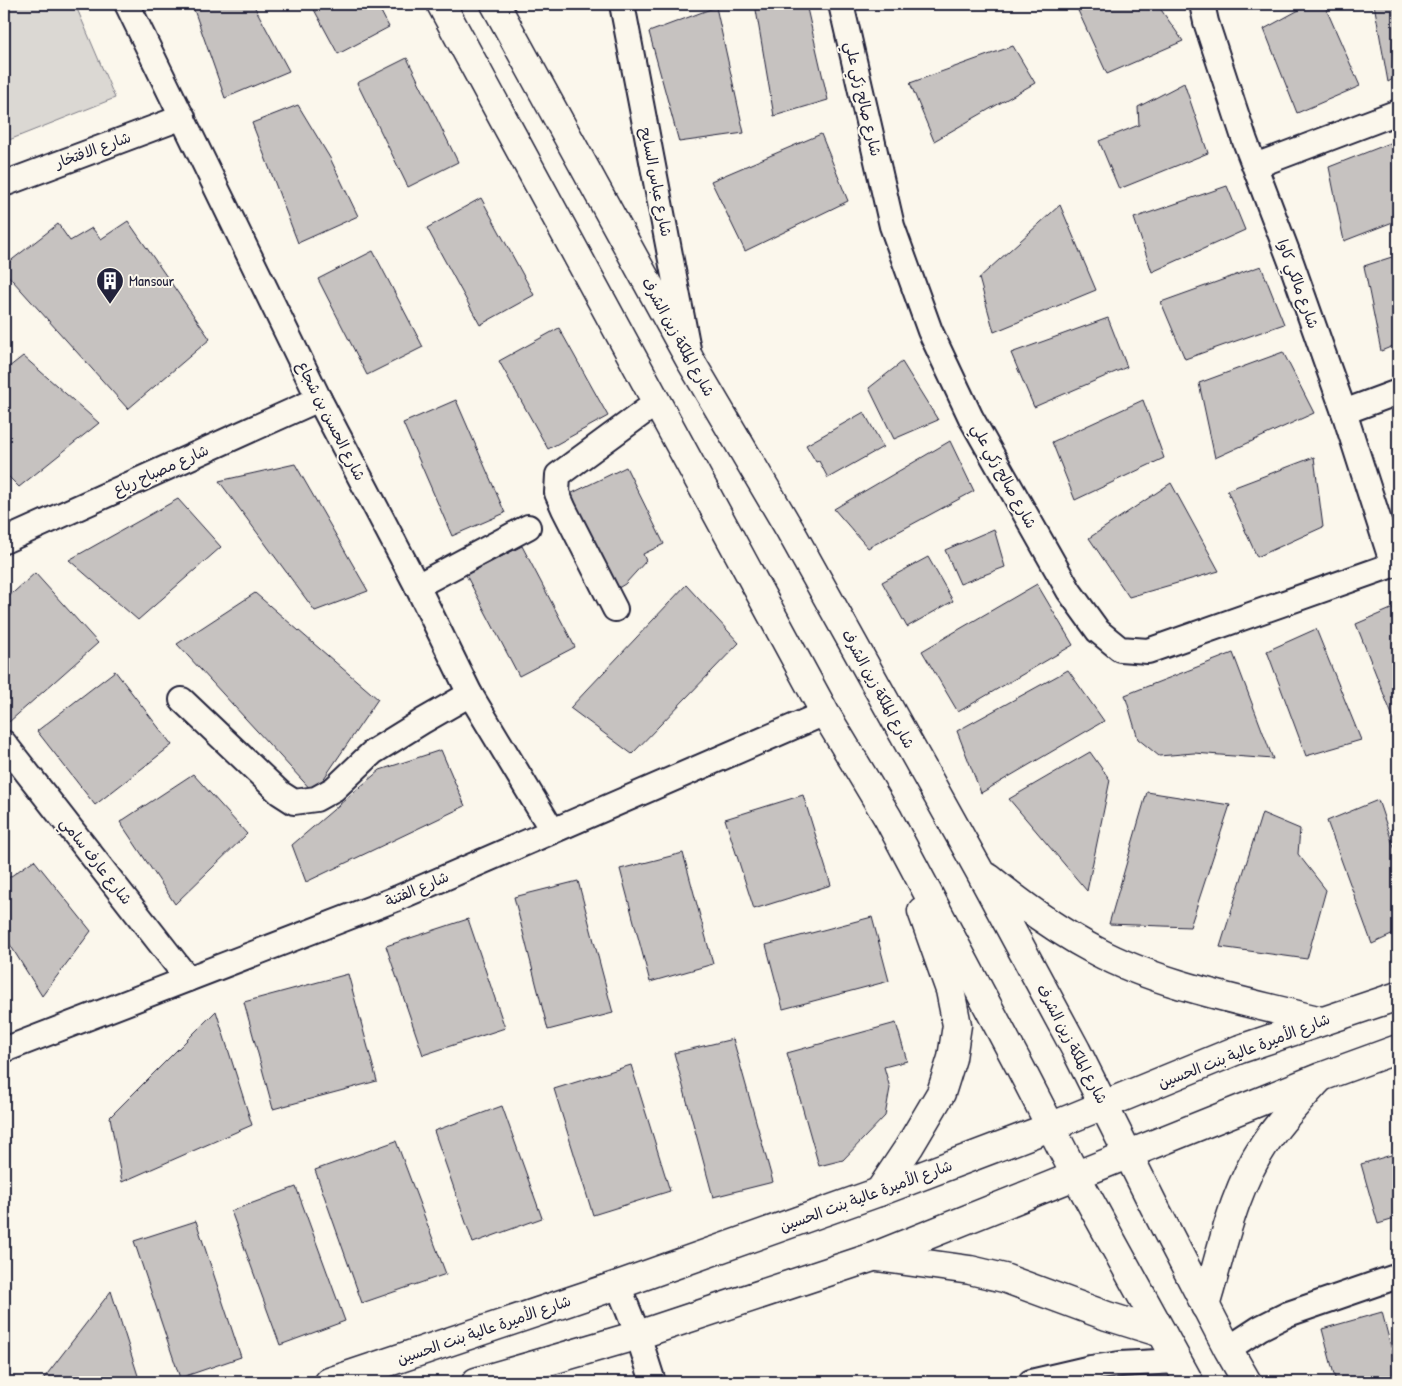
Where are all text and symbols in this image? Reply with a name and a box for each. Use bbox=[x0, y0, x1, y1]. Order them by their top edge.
street label: شارع صالح زكي علي bbox=[837, 40, 887, 159]
street label: شارع عباس السايح bbox=[636, 125, 677, 238]
street label: شارع الافتخار bbox=[51, 126, 134, 173]
street label: شارع مالكي كاوا bbox=[1270, 236, 1324, 332]
building icon: Mansour bbox=[95, 266, 125, 305]
place label: Mansour bbox=[129, 270, 174, 291]
street label: شارع الملكة زين الشرف bbox=[637, 274, 720, 400]
street label: شارع الحسن بن شجاع bbox=[292, 357, 371, 484]
street label: شارع صالح زكي علي bbox=[964, 419, 1042, 533]
street label: شارع مصباح رباع bbox=[110, 439, 212, 500]
street label: شارع الملكة زين الشرف bbox=[837, 626, 920, 752]
street label: شارع عارف سامي bbox=[53, 813, 137, 911]
street label: شارع الفتنة bbox=[382, 866, 452, 911]
street label: شارع الملكة زين الشرف bbox=[1032, 980, 1113, 1107]
street label: شارع الأميرة عالية بنت الحسين bbox=[1155, 1008, 1333, 1093]
street label: شارع الأميرة عالية بنت الحسين bbox=[776, 1154, 955, 1237]
street label: شارع الأميرة عالية بنت الحسين bbox=[394, 1290, 574, 1369]

